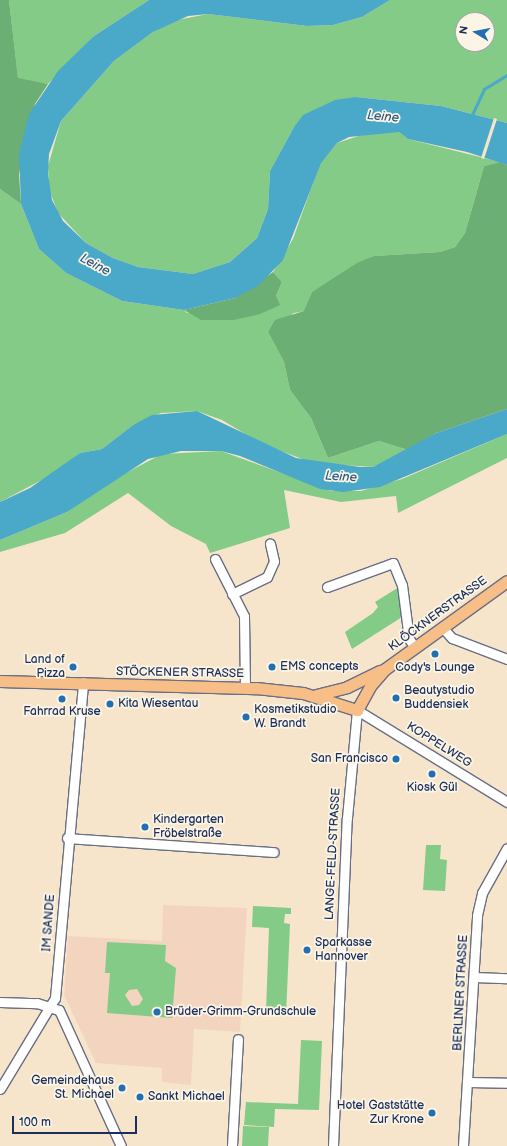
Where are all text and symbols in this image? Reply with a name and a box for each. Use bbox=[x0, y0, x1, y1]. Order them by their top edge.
north arrow bbox=[455, 12, 495, 52]
text: N bbox=[457, 25, 471, 35]
water label: Leine bbox=[366, 108, 400, 126]
water label: Leine bbox=[77, 251, 113, 279]
water label: Leine bbox=[324, 468, 358, 486]
street label: KLÖCKNERSTRASSE bbox=[386, 573, 490, 655]
marker: Cody's Lounge bbox=[430, 649, 440, 659]
place label: Land of Pizza bbox=[24, 653, 65, 681]
place label: EMS concepts bbox=[280, 660, 359, 674]
place label: Cody's Lounge bbox=[395, 661, 475, 675]
marker: Land of Pizza bbox=[68, 662, 78, 672]
marker: EMS concepts bbox=[267, 662, 277, 672]
street label: STÖCKENER STRASSE bbox=[116, 665, 244, 681]
place label: Beautystudio Buddensiek bbox=[404, 684, 475, 712]
marker: Beautystudio Buddensiek bbox=[391, 693, 401, 703]
marker: Fahrrad Kruse bbox=[57, 694, 67, 704]
place label: Kita Wiesentau bbox=[118, 697, 199, 711]
marker: Kita Wiesentau bbox=[105, 699, 115, 709]
place label: Kosmetikstudio W. Brandt bbox=[254, 703, 337, 731]
place label: Fahrrad Kruse bbox=[23, 705, 101, 719]
marker: Kosmetikstudio W. Brandt bbox=[241, 712, 251, 722]
street label: KOPPELWEG bbox=[404, 719, 474, 771]
place label: San Francisco bbox=[311, 752, 388, 766]
marker: San Francisco bbox=[391, 754, 401, 764]
marker: Kiosk Gül bbox=[427, 769, 437, 779]
place label: Kiosk Gül bbox=[407, 781, 457, 795]
street label: LANGE-FELD-STRASSE bbox=[322, 788, 344, 920]
place label: Kindergarten Fröbelstraße bbox=[153, 813, 224, 841]
marker: Kindergarten Fröbelstraße bbox=[140, 822, 150, 832]
street label: IM SANDE bbox=[40, 894, 58, 952]
street label: BERLINER STRASSE bbox=[451, 934, 471, 1052]
place label: Sparkasse Hannover bbox=[315, 936, 372, 964]
marker: Sparkasse Hannover bbox=[302, 945, 312, 955]
place label: Brüder-Grimm-Grundschule bbox=[165, 1005, 316, 1019]
marker: Brüder-Grimm-Grundschule bbox=[152, 1007, 162, 1017]
place label: Gemeindehaus St. Michael bbox=[31, 1074, 114, 1102]
marker: Gemeindehaus St. Michael bbox=[117, 1083, 127, 1093]
place label: Sankt Michael bbox=[148, 1090, 225, 1104]
marker: Sankt Michael bbox=[135, 1092, 145, 1102]
place label: Hotel Gaststätte Zur Krone bbox=[337, 1099, 424, 1127]
scale bar bbox=[14, 1108, 139, 1134]
marker: Hotel Gaststätte Zur Krone bbox=[427, 1108, 437, 1118]
text: 100 m bbox=[19, 1115, 51, 1130]

